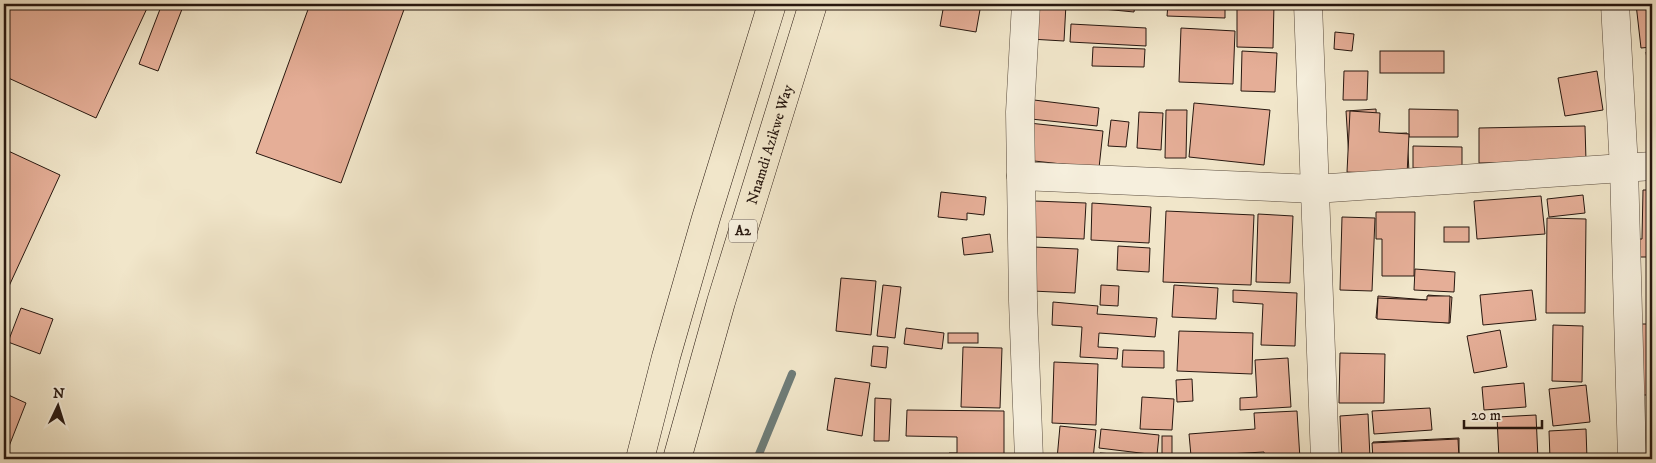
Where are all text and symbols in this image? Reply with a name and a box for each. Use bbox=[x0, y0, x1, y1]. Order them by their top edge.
street label: Nnamdi Azikwe Way bbox=[742, 81, 797, 207]
road number: A2 bbox=[729, 220, 757, 242]
north arrow bbox=[32, 380, 82, 430]
text: N bbox=[52, 385, 66, 403]
scale bar bbox=[1464, 398, 1541, 430]
text: 20 m bbox=[1471, 406, 1501, 425]

